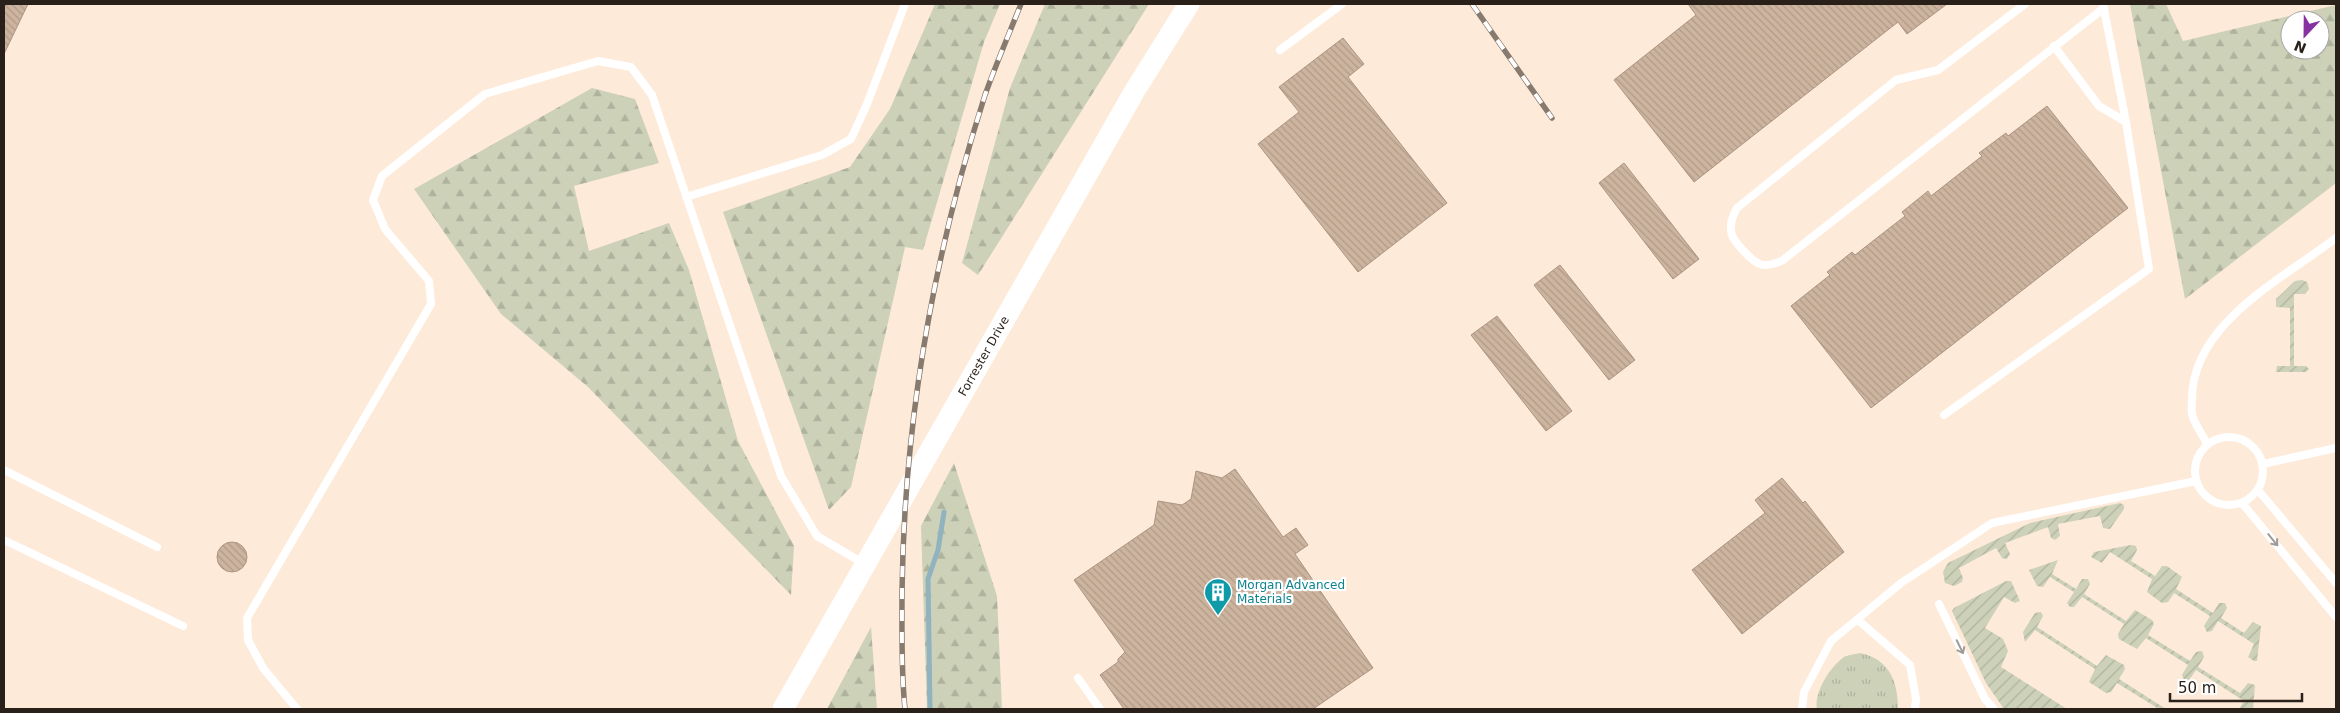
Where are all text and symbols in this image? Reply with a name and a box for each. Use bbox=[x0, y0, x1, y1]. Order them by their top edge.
north arrow bbox=[2280, 10, 2330, 60]
text: N bbox=[2292, 37, 2309, 57]
street label: Forrester Drive bbox=[955, 314, 1012, 399]
one-way arrow bbox=[2268, 533, 2279, 546]
building icon: Morgan Advanced Materials bbox=[1203, 577, 1233, 616]
place label: Morgan Advanced Materials bbox=[1237, 578, 1345, 606]
one-way arrow bbox=[1955, 640, 1965, 655]
scale bar bbox=[2170, 670, 2302, 702]
text: 50 m bbox=[2178, 679, 2216, 697]

